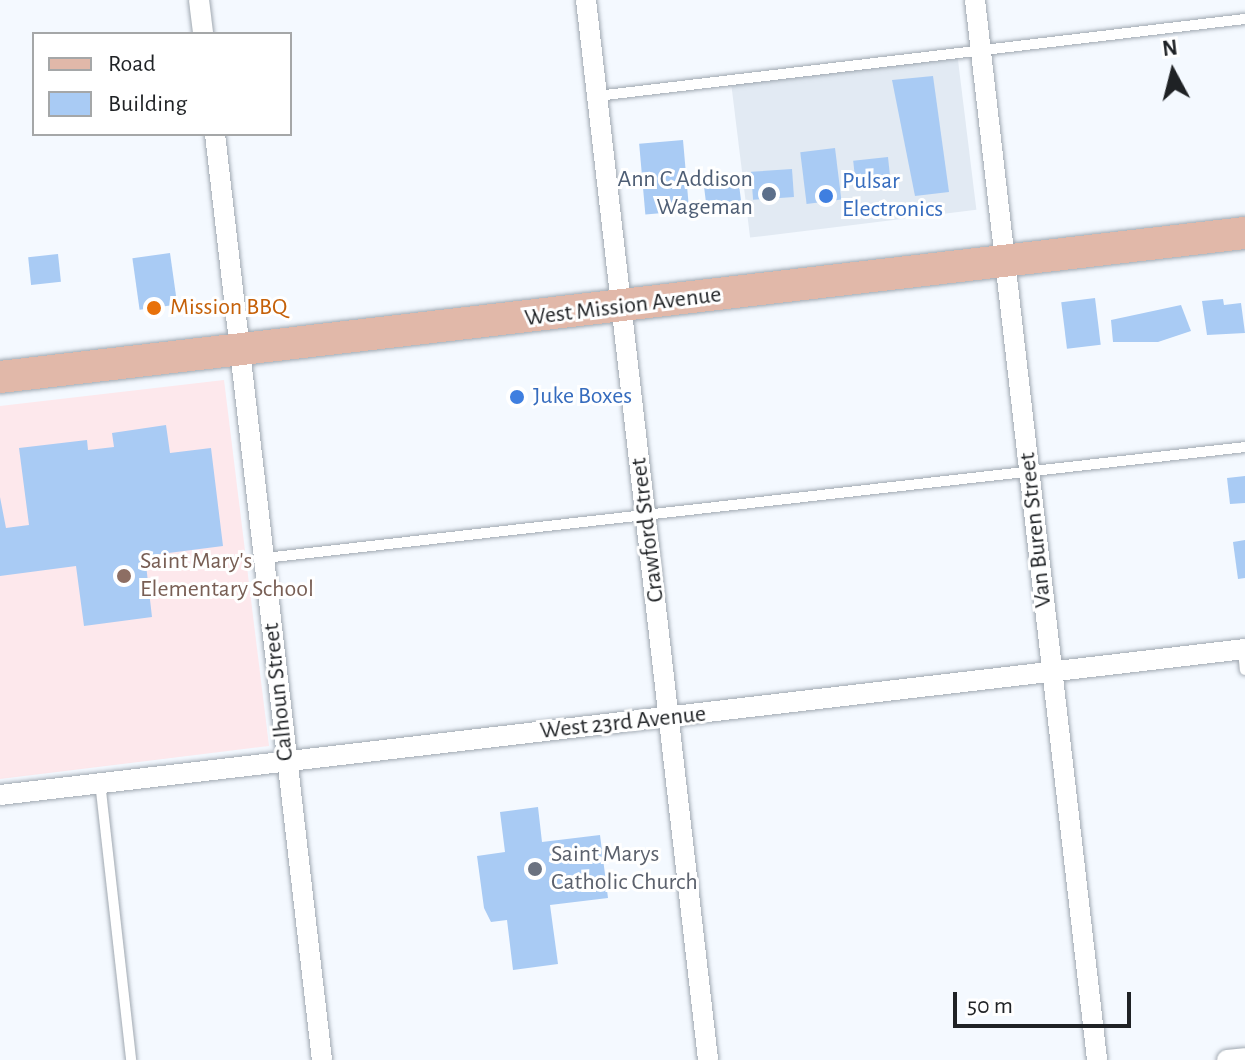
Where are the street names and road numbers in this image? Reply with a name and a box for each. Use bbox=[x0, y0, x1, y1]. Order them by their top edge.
street label: West Mission Avenue bbox=[523, 281, 723, 333]
street label: Van Buren Street bbox=[1014, 451, 1058, 609]
street label: Crawford Street bbox=[625, 456, 671, 604]
street label: Calhoun Street bbox=[257, 622, 301, 762]
street label: West 23rd Avenue bbox=[539, 700, 707, 746]

